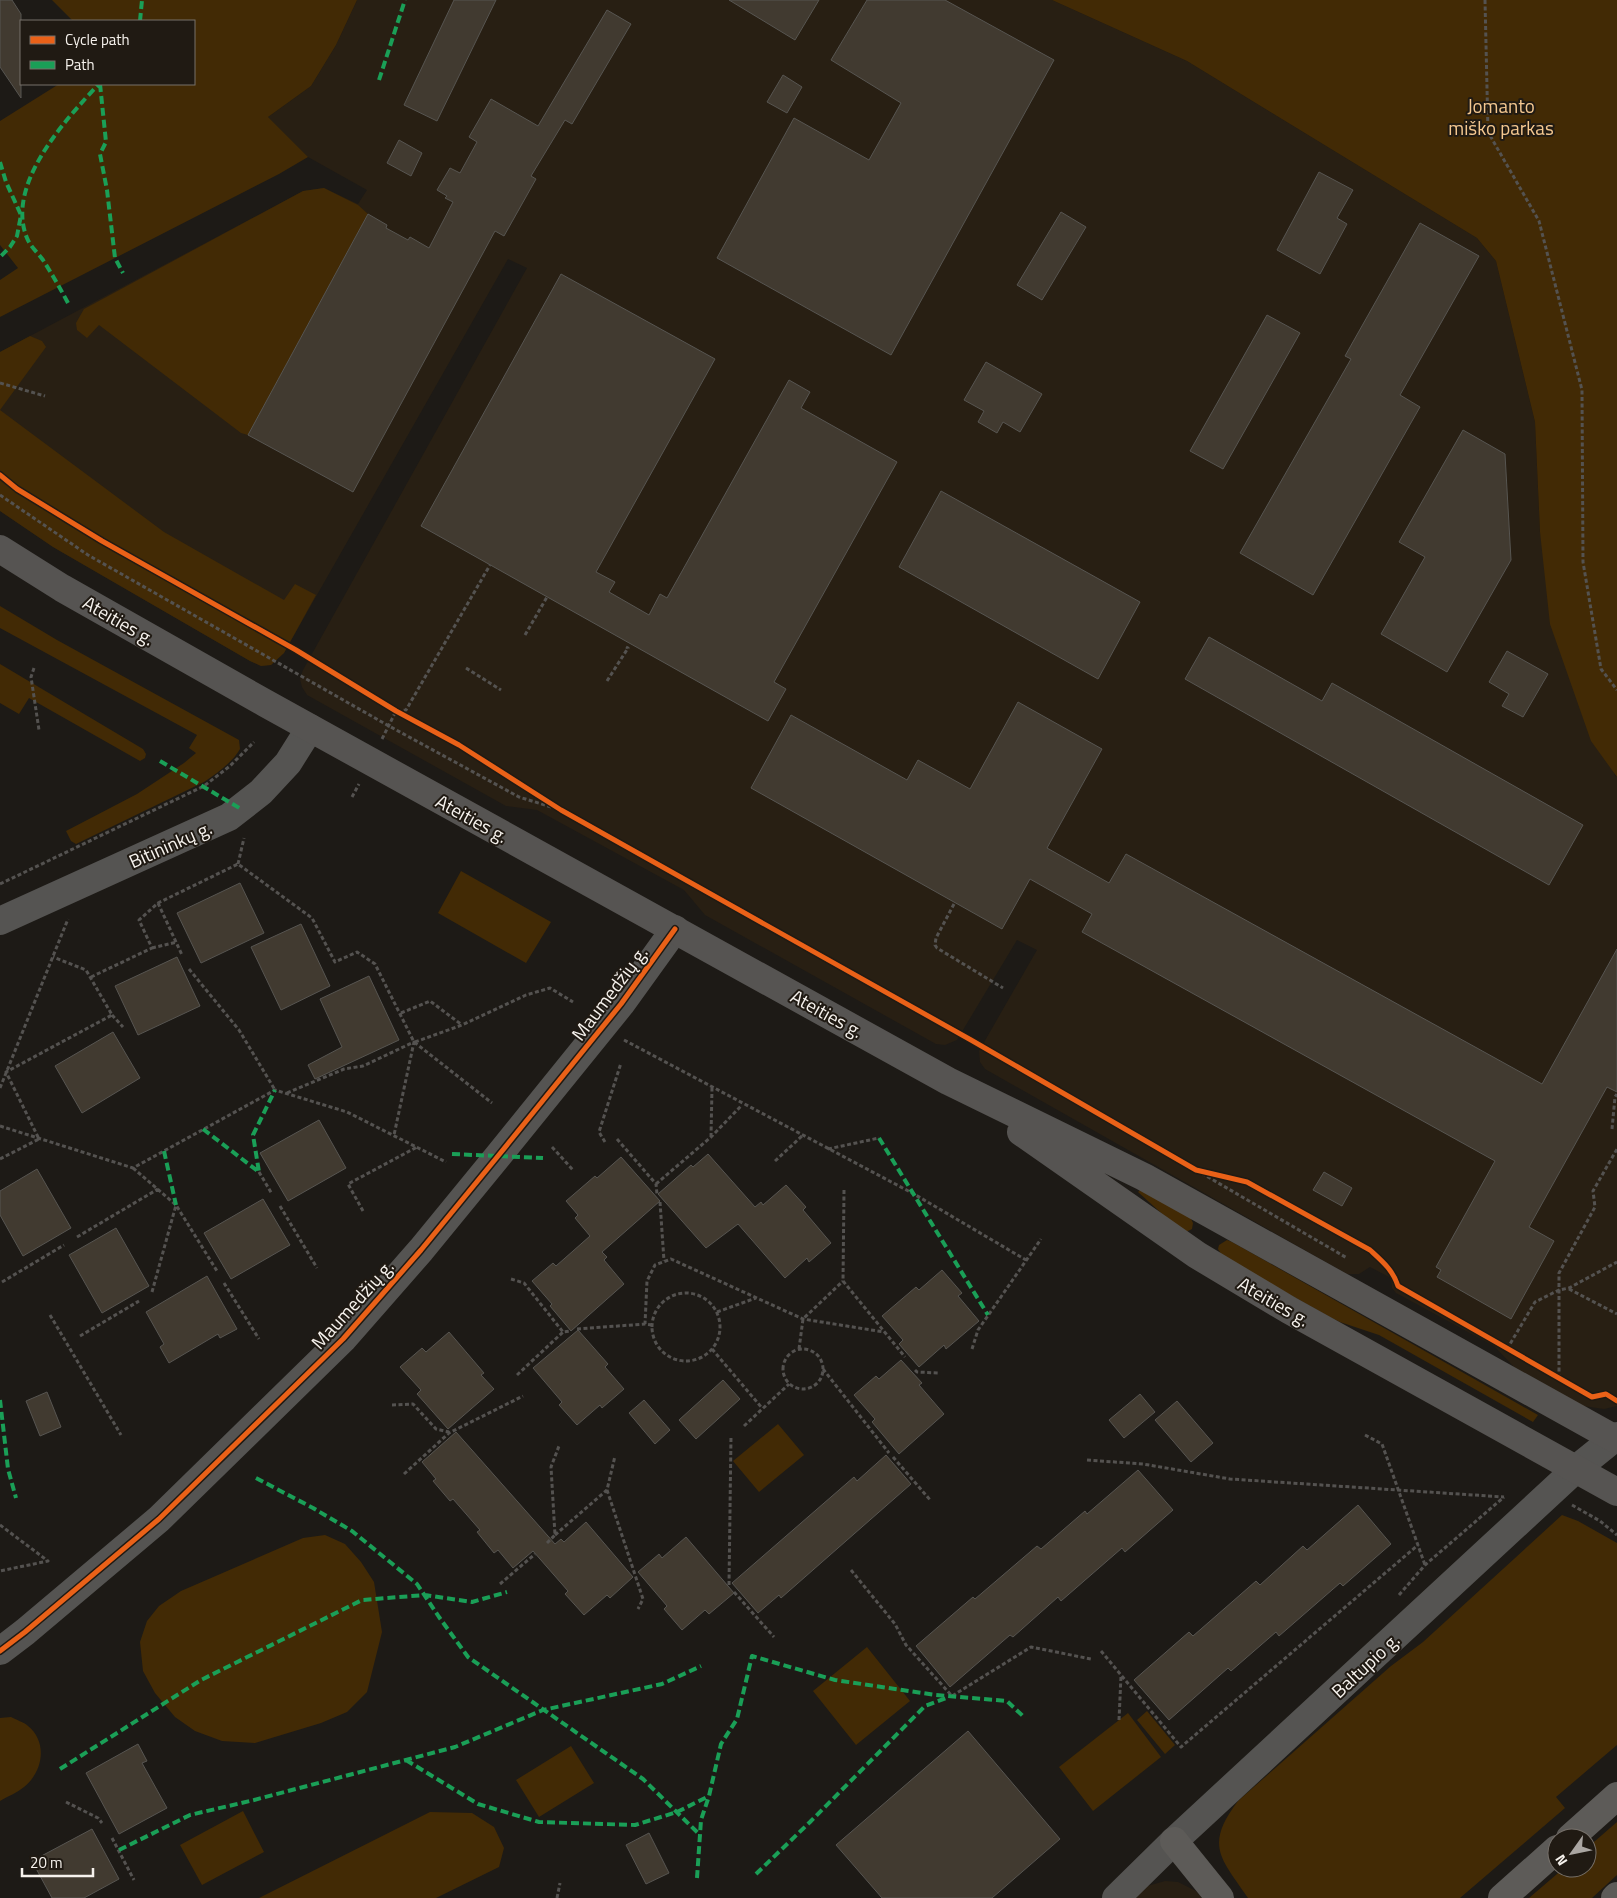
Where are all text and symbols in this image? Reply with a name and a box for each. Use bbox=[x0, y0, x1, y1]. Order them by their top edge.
legend bbox=[20, 20, 195, 85]
text: Cycle path bbox=[65, 28, 130, 51]
text: Path bbox=[65, 53, 95, 76]
park label: Jomanto miško parkas bbox=[1448, 91, 1554, 142]
street label: Ateities g. bbox=[78, 588, 160, 652]
street label: Ateities g. bbox=[431, 786, 513, 850]
street label: Bitininkų g. bbox=[124, 813, 216, 875]
street label: Maumedžių g. bbox=[564, 940, 654, 1046]
street label: Ateities g. bbox=[786, 981, 868, 1045]
street label: Maumedžių g. bbox=[304, 1253, 400, 1355]
street label: Ateities g. bbox=[1233, 1269, 1315, 1333]
street label: Baltupio g. bbox=[1324, 1626, 1406, 1704]
north arrow bbox=[1547, 1828, 1597, 1878]
scale bar bbox=[22, 1846, 94, 1878]
text: 20 m bbox=[30, 1851, 63, 1874]
text: N bbox=[1549, 1851, 1572, 1870]

